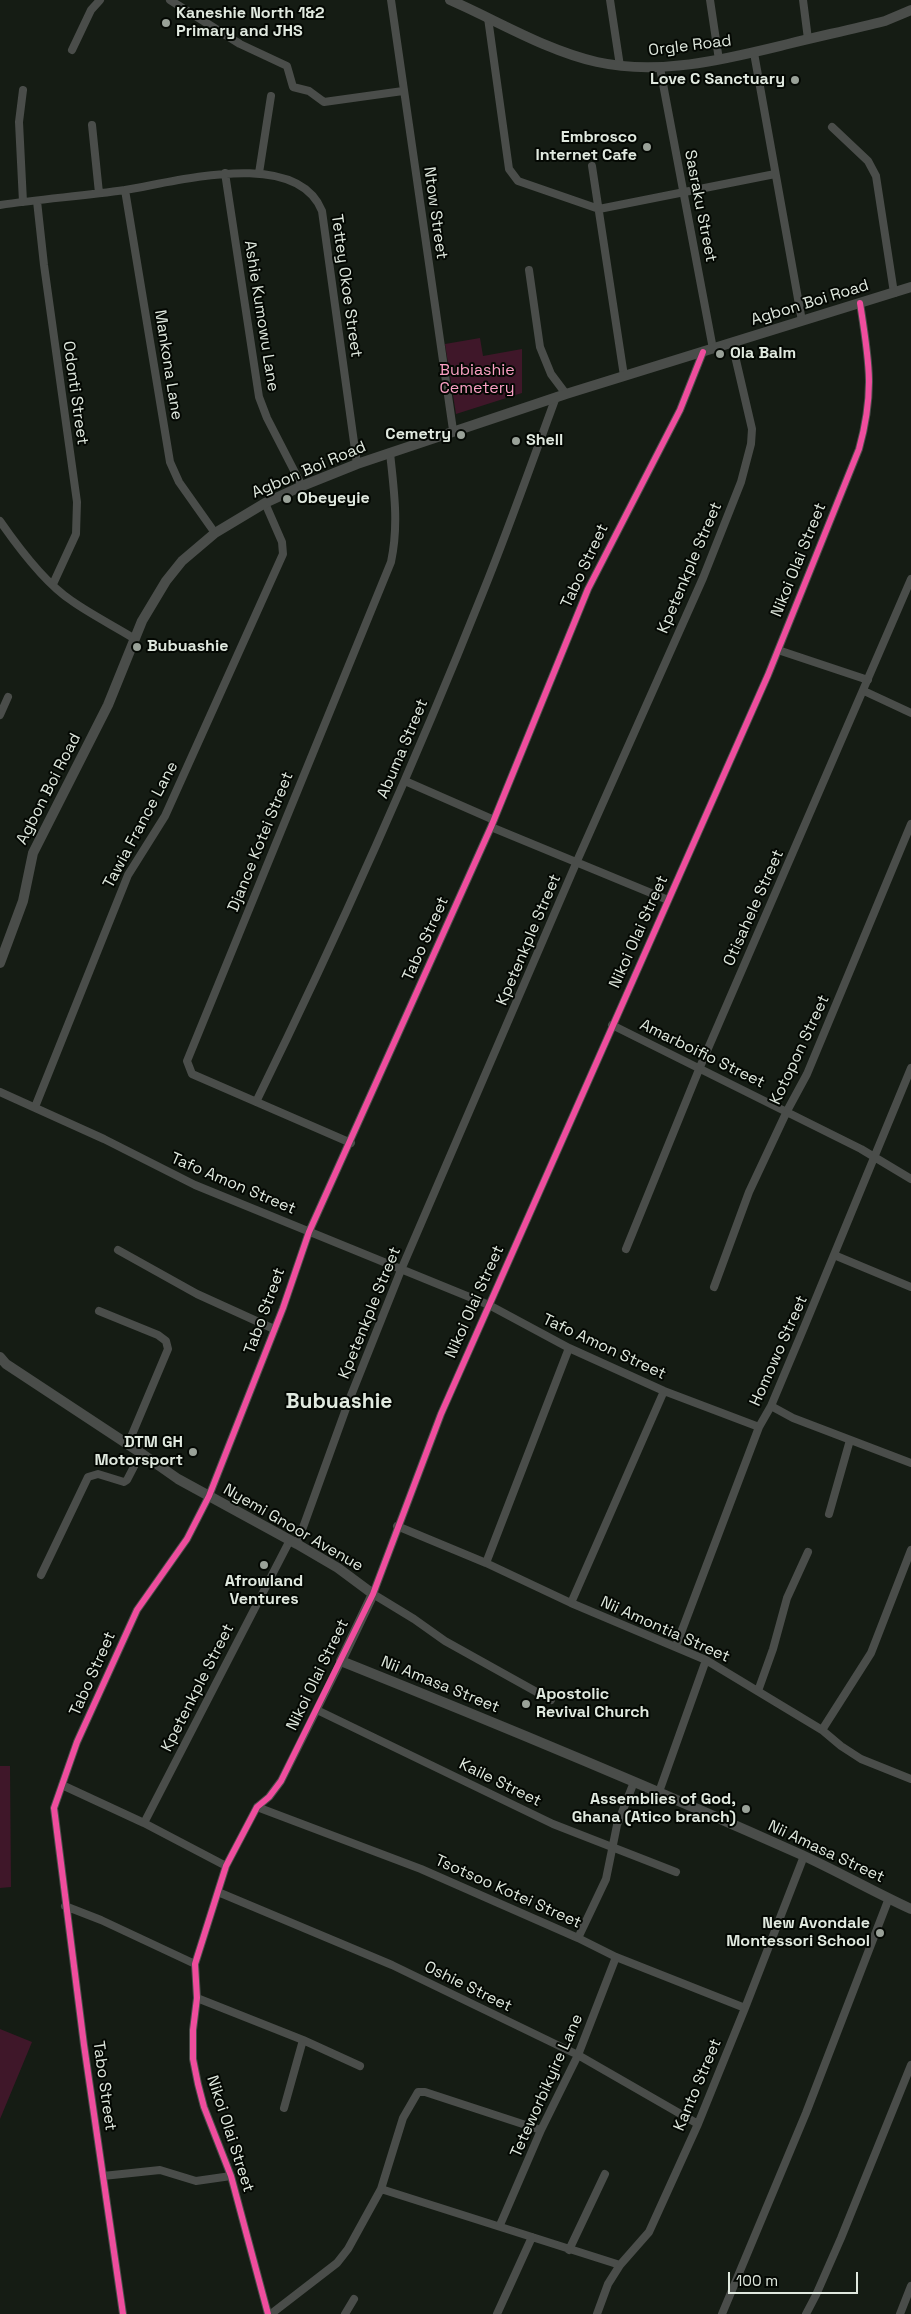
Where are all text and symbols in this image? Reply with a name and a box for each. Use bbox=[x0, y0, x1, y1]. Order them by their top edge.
place label: Kaneshie North 1&2 Primary and JHS bbox=[176, 4, 324, 42]
marker: Kaneshie North 1&2 Primary and JHS bbox=[160, 17, 172, 29]
street label: Orgle Road bbox=[647, 31, 733, 61]
place label: Love C Sanctuary bbox=[650, 70, 785, 90]
marker: Love C Sanctuary bbox=[789, 74, 801, 86]
place label: Embrosco Internet Cafe bbox=[535, 128, 637, 166]
marker: Embrosco Internet Cafe bbox=[641, 141, 653, 153]
street label: Sasraku Street bbox=[680, 148, 720, 264]
street label: Ntow Street bbox=[419, 165, 451, 261]
street label: Tettey Okoe Street bbox=[326, 213, 366, 359]
street label: Ashie Kumowu Lane bbox=[240, 239, 282, 393]
street label: Agbon Boi Road bbox=[749, 276, 871, 330]
street label: Mankona Lane bbox=[150, 309, 186, 421]
street label: Odonti Street bbox=[58, 340, 92, 446]
place label: Ola Balm bbox=[730, 344, 796, 364]
marker: Ola Balm bbox=[714, 348, 726, 360]
park label: Bubiashie Cemetery bbox=[439, 361, 515, 399]
place label: Cemetry bbox=[385, 425, 451, 445]
marker: Cemetry bbox=[455, 429, 467, 441]
place label: Shell bbox=[526, 431, 563, 451]
marker: Shell bbox=[510, 435, 522, 447]
street label: Agbon Boi Road bbox=[249, 437, 369, 503]
place label: Obeyeyie bbox=[297, 489, 370, 509]
marker: Obeyeyie bbox=[281, 493, 293, 505]
street label: Kpetenkple Street bbox=[654, 499, 726, 637]
street label: Nikoi Olai Street bbox=[767, 500, 831, 620]
street label: Tabo Street bbox=[557, 521, 613, 611]
place label: Bubuashie bbox=[147, 637, 228, 657]
marker: Bubuashie bbox=[131, 641, 143, 653]
street label: Abuma Street bbox=[373, 696, 433, 802]
street label: Agbon Boi Road bbox=[13, 730, 85, 848]
street label: Tawia France Lane bbox=[99, 758, 183, 892]
street label: Djance Kotei Street bbox=[224, 769, 298, 915]
street label: Otisahele Street bbox=[720, 847, 788, 969]
street label: Kpetenkple Street bbox=[493, 871, 565, 1009]
street label: Nikoi Olai Street bbox=[606, 873, 672, 991]
street label: Tabo Street bbox=[399, 894, 453, 984]
street label: Kotopon Street bbox=[766, 992, 834, 1108]
street label: Amarboifio Street bbox=[636, 1015, 768, 1093]
street label: Tafo Amon Street bbox=[168, 1149, 298, 1219]
street label: Nikoi Olai Street bbox=[442, 1243, 508, 1361]
street label: Kpetenkple Street bbox=[335, 1244, 405, 1382]
street label: Tabo Street bbox=[241, 1265, 289, 1357]
street label: Homowo Street bbox=[746, 1293, 812, 1409]
street label: Tafo Amon Street bbox=[539, 1310, 669, 1384]
district label: Bubuashie bbox=[286, 1389, 392, 1415]
place label: DTM GH Motorsport bbox=[94, 1433, 183, 1471]
marker: DTM GH Motorsport bbox=[187, 1446, 199, 1458]
street label: Nyemi Gnoor Avenue bbox=[220, 1480, 366, 1576]
marker: Afrowland Ventures bbox=[258, 1559, 270, 1571]
place label: Afrowland Ventures bbox=[225, 1572, 303, 1610]
street label: Nii Amontia Street bbox=[597, 1593, 733, 1667]
street label: Nikoi Olai Street bbox=[283, 1616, 353, 1734]
street label: Kpetenkple Street bbox=[157, 1621, 239, 1755]
street label: Tabo Street bbox=[66, 1629, 120, 1719]
street label: Nii Amasa Street bbox=[378, 1652, 502, 1718]
place label: Apostolic Revival Church bbox=[536, 1685, 649, 1723]
marker: Apostolic Revival Church bbox=[520, 1698, 532, 1710]
street label: Kaile Street bbox=[456, 1755, 544, 1811]
place label: Assemblies of God, Ghana (Atico branch) bbox=[572, 1790, 736, 1828]
marker: Assemblies of God, Ghana (Atico branch) bbox=[740, 1803, 752, 1815]
street label: Nii Amasa Street bbox=[765, 1817, 887, 1887]
street label: Tsotsoo Kotei Street bbox=[432, 1851, 584, 1933]
place label: New Avondale Montessori School bbox=[726, 1914, 870, 1952]
marker: New Avondale Montessori School bbox=[874, 1927, 886, 1939]
street label: Oshie Street bbox=[421, 1957, 515, 2017]
street label: Teteworbikyire Lane bbox=[507, 2011, 587, 2161]
street label: Kanto Street bbox=[670, 2036, 726, 2134]
street label: Tabo Street bbox=[88, 2040, 120, 2132]
street label: Nikoi Olai Street bbox=[202, 2073, 258, 2195]
scale bar bbox=[731, 2262, 861, 2294]
text: 100 m bbox=[736, 2271, 778, 2290]

